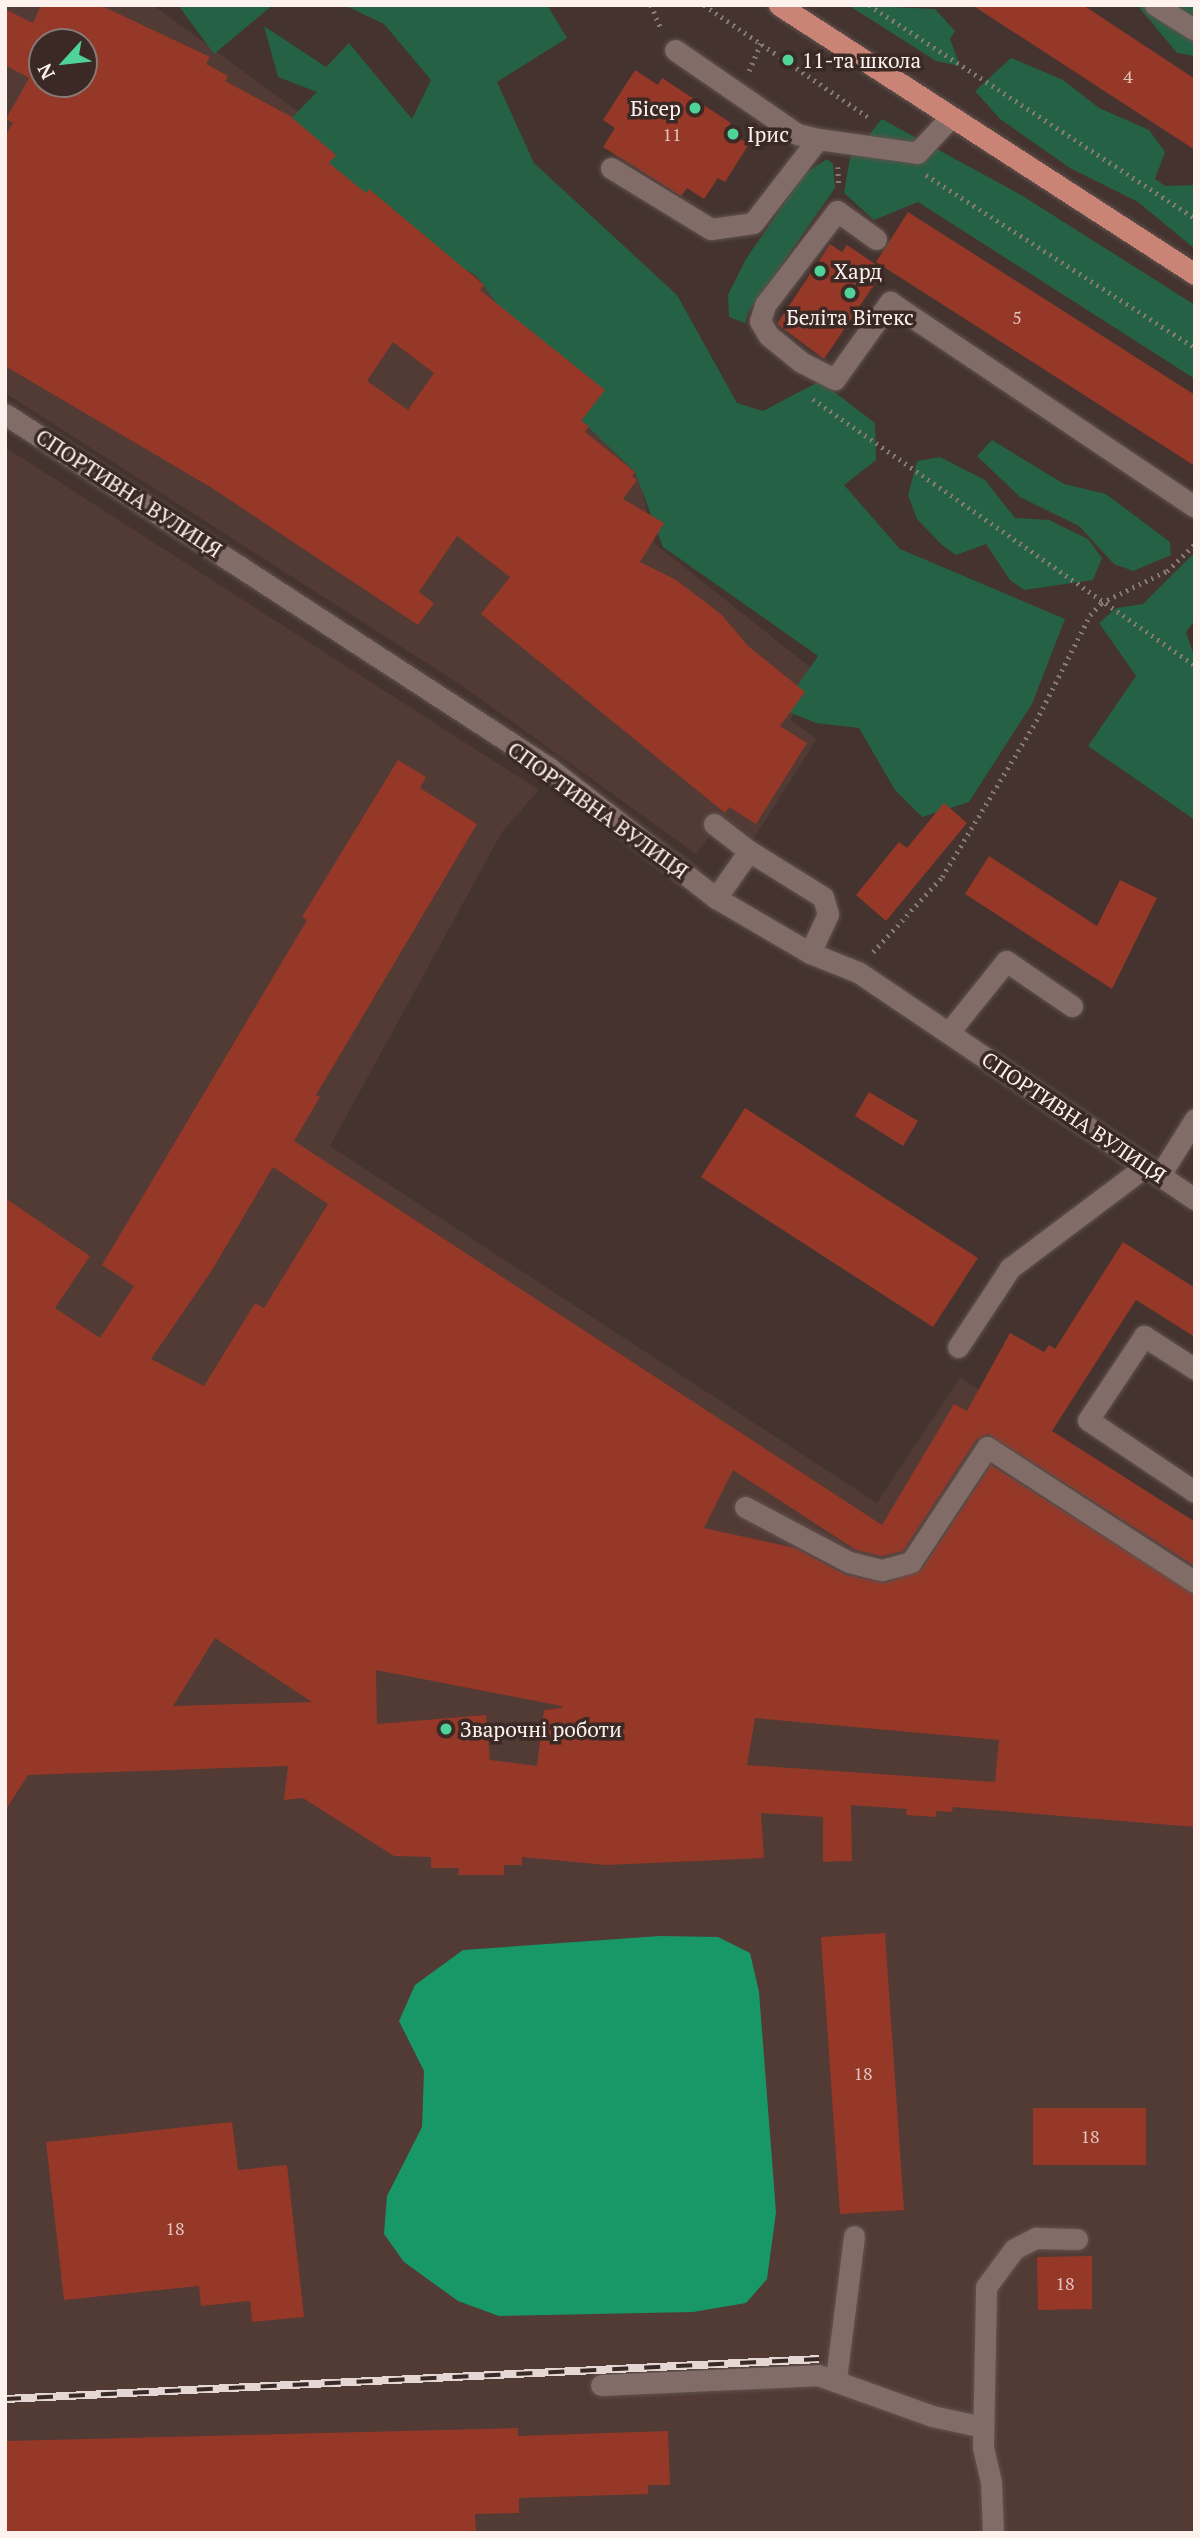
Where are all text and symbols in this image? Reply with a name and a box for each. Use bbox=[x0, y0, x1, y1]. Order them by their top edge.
north arrow bbox=[28, 28, 98, 98]
place label: 11-та школа bbox=[802, 47, 921, 73]
marker: 11-та школа bbox=[780, 52, 796, 68]
text: N bbox=[31, 60, 60, 84]
house number: 4 bbox=[1123, 65, 1133, 87]
place label: Бісер bbox=[630, 95, 681, 121]
marker: Бісер bbox=[687, 100, 703, 116]
place label: Ірис bbox=[747, 121, 789, 147]
house number: 11 bbox=[662, 123, 682, 145]
marker: Ірис bbox=[725, 126, 741, 142]
place label: Хард bbox=[834, 258, 882, 284]
marker: Хард bbox=[812, 263, 828, 279]
marker: Беліта Вітекс bbox=[842, 285, 858, 301]
place label: Беліта Вітекс bbox=[786, 304, 914, 330]
house number: 5 bbox=[1012, 306, 1022, 328]
street label: СПОРТИВНА ВУЛИЦЯ bbox=[31, 423, 227, 563]
street label: СПОРТИВНА ВУЛИЦЯ bbox=[503, 736, 693, 884]
street label: СПОРТИВНА ВУЛИЦЯ bbox=[977, 1046, 1171, 1188]
place label: Зварочні роботи bbox=[460, 1716, 622, 1742]
marker: Зварочні роботи bbox=[438, 1721, 454, 1737]
house number: 18 bbox=[853, 2062, 873, 2084]
house number: 18 bbox=[1080, 2125, 1100, 2147]
house number: 18 bbox=[165, 2217, 185, 2239]
house number: 18 bbox=[1055, 2272, 1075, 2294]

